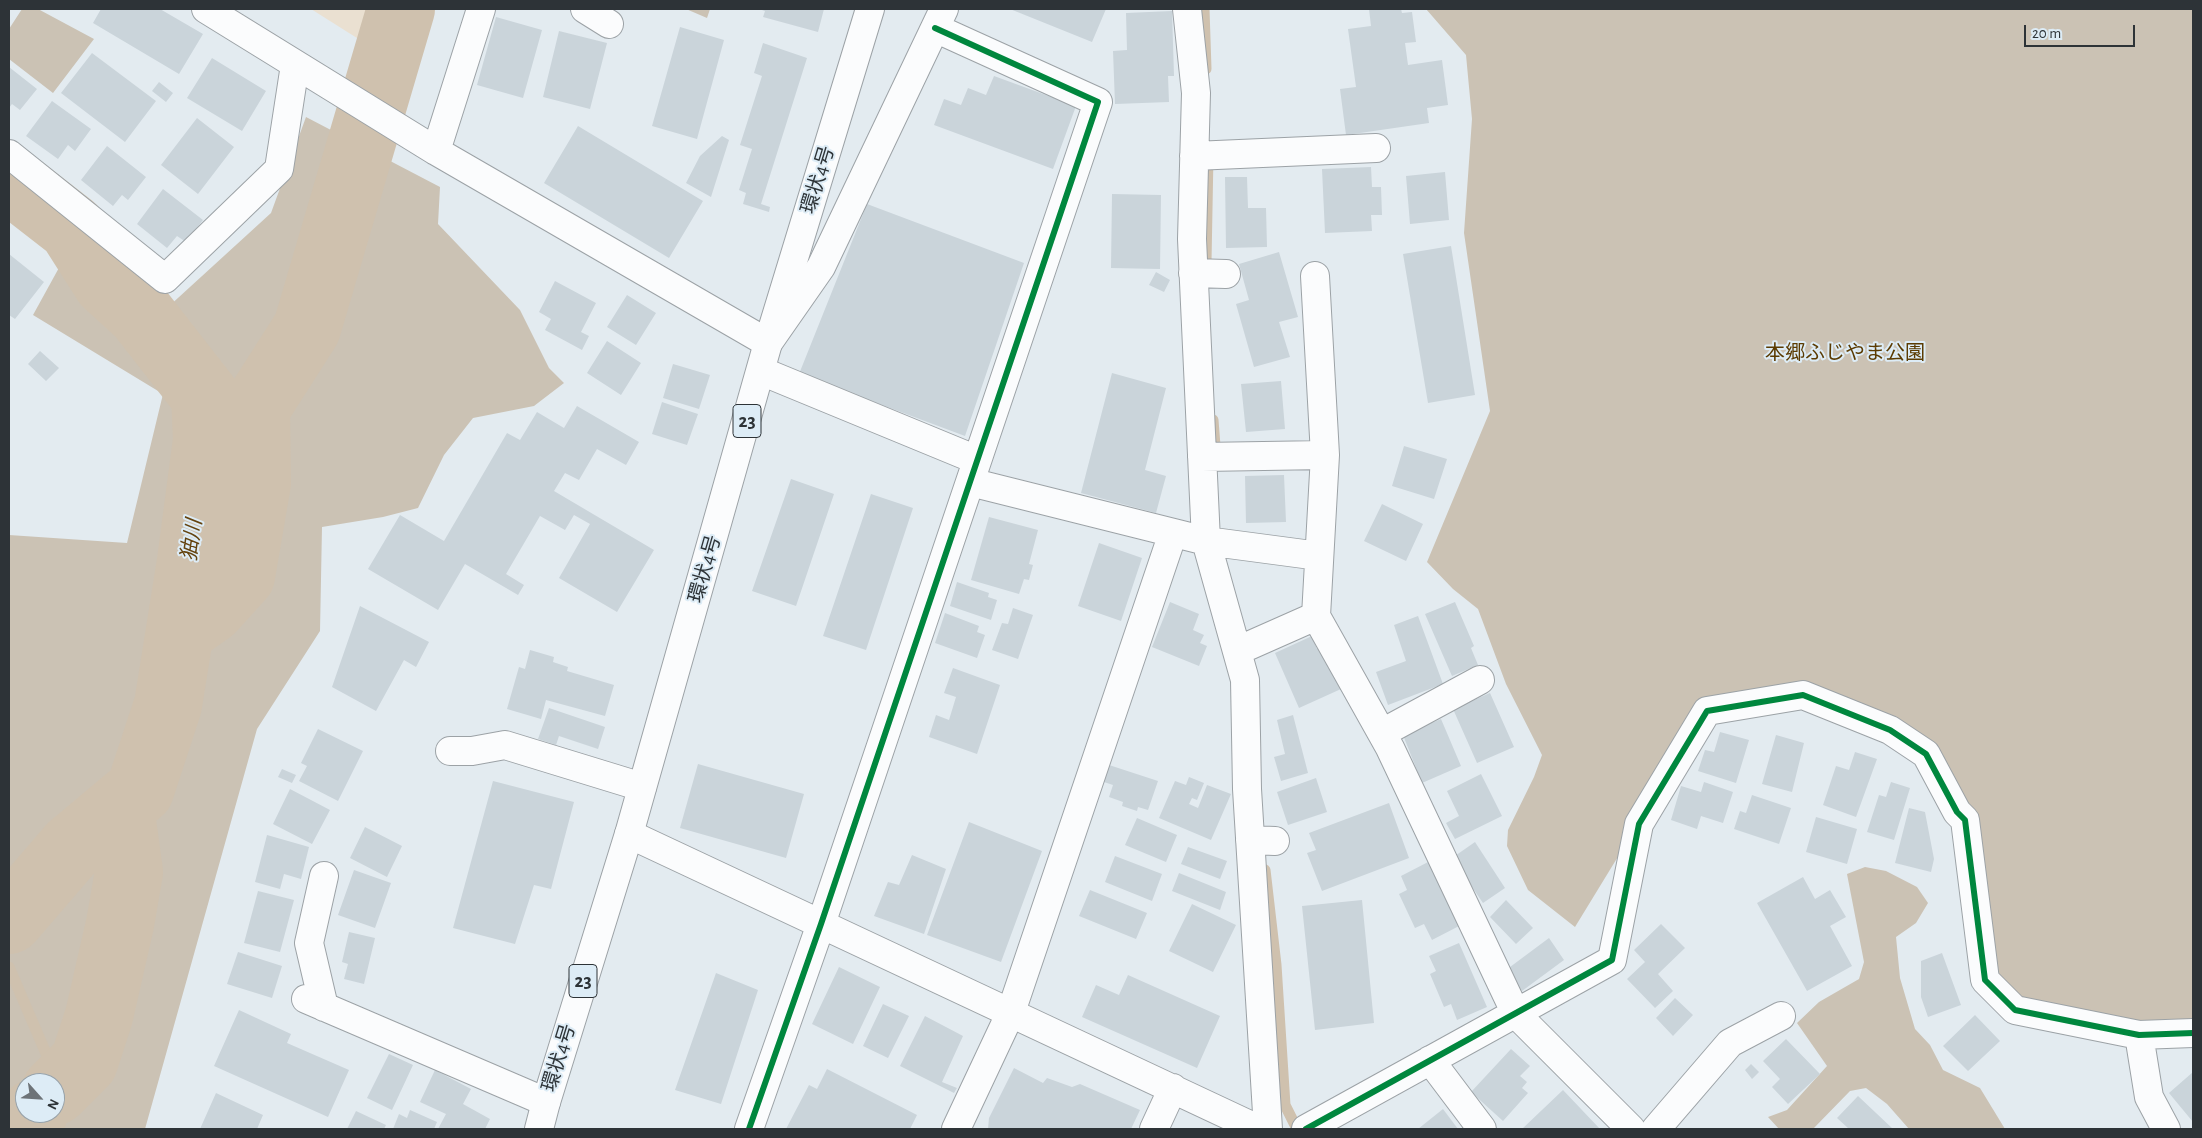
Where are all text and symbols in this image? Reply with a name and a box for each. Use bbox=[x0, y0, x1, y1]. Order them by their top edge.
scale bar bbox=[2027, 15, 2138, 47]
text: 20 m bbox=[2032, 26, 2061, 41]
street label: 環状4号 bbox=[796, 143, 840, 217]
park label: 本郷ふじやま公園 bbox=[1765, 341, 1925, 365]
road number: 23 bbox=[733, 404, 761, 438]
water label: 㹨川 bbox=[177, 517, 207, 563]
street label: 環状4号 bbox=[684, 532, 726, 606]
road number: 23 bbox=[569, 964, 597, 998]
street label: 環状4号 bbox=[537, 1021, 581, 1095]
north arrow bbox=[15, 1073, 65, 1123]
text: N bbox=[44, 1097, 61, 1112]

